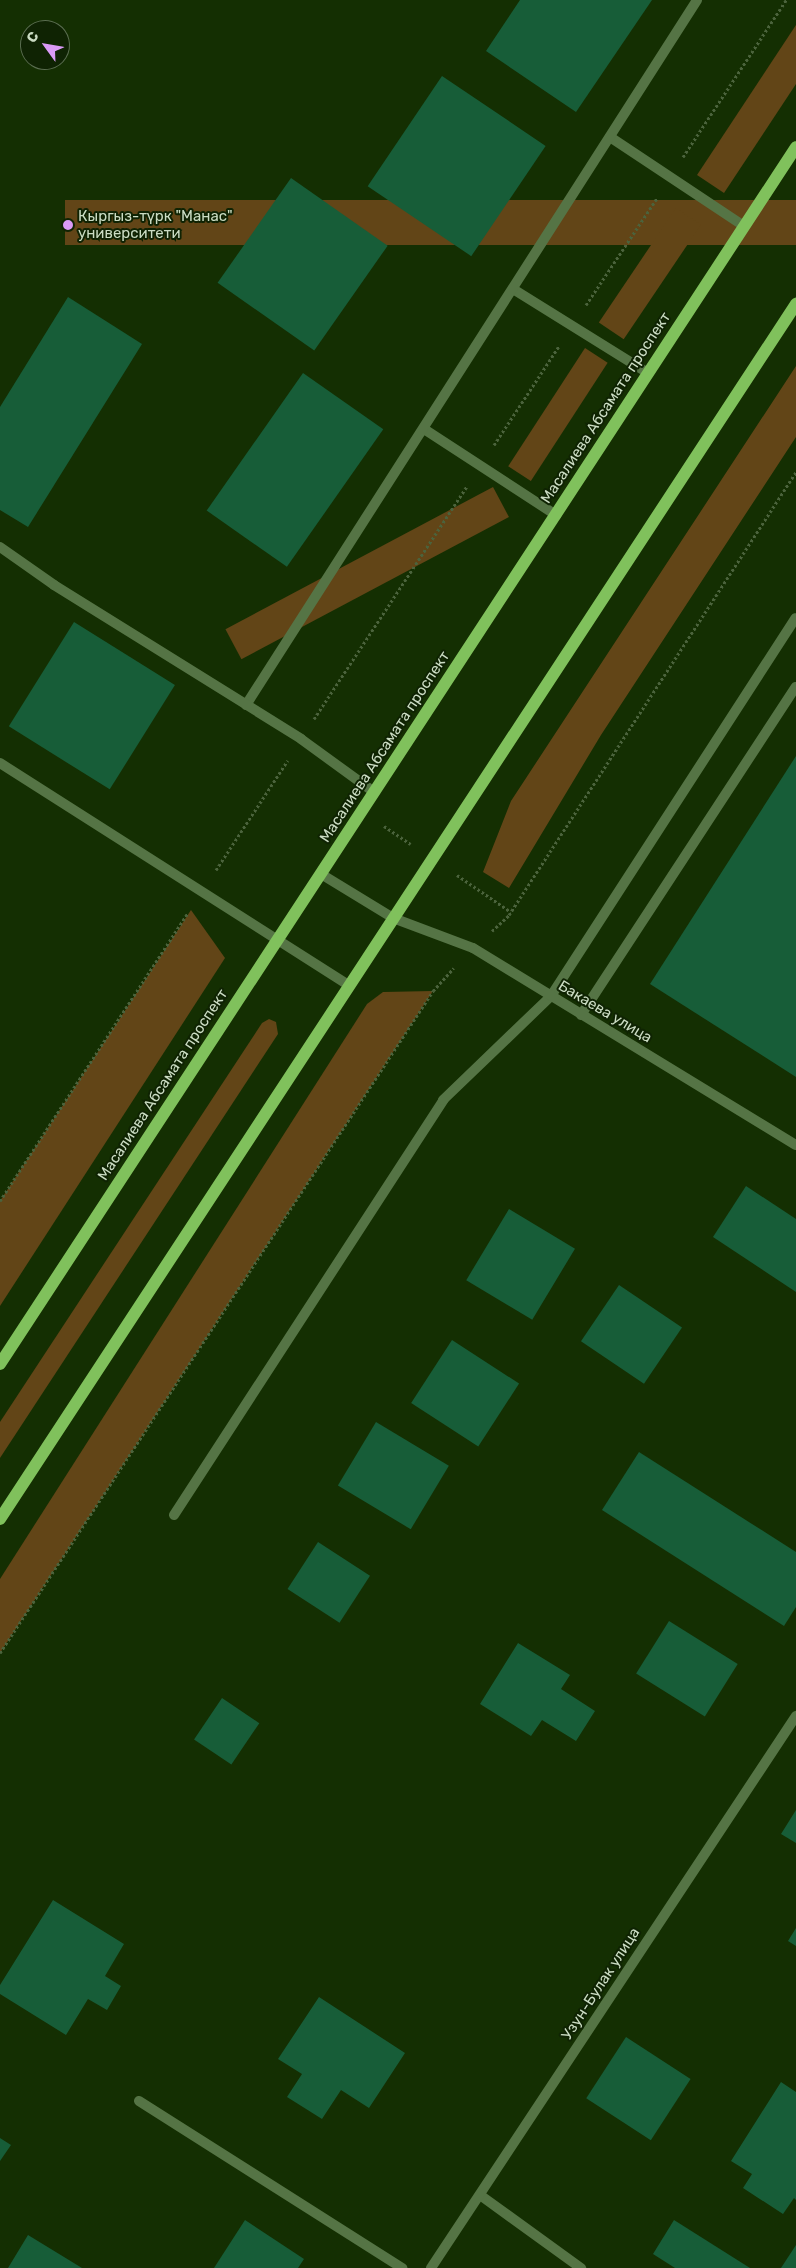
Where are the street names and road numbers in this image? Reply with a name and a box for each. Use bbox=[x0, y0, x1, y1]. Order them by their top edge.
street label: Масалиева Абсамата проспект bbox=[537, 309, 675, 507]
street label: Масалиева Абсамата проспект bbox=[316, 648, 454, 846]
street label: Бакаева улица bbox=[555, 977, 655, 1047]
street label: Масалиева Абсамата проспект bbox=[94, 986, 232, 1184]
street label: Узун-Булак улица bbox=[558, 1924, 644, 2044]

